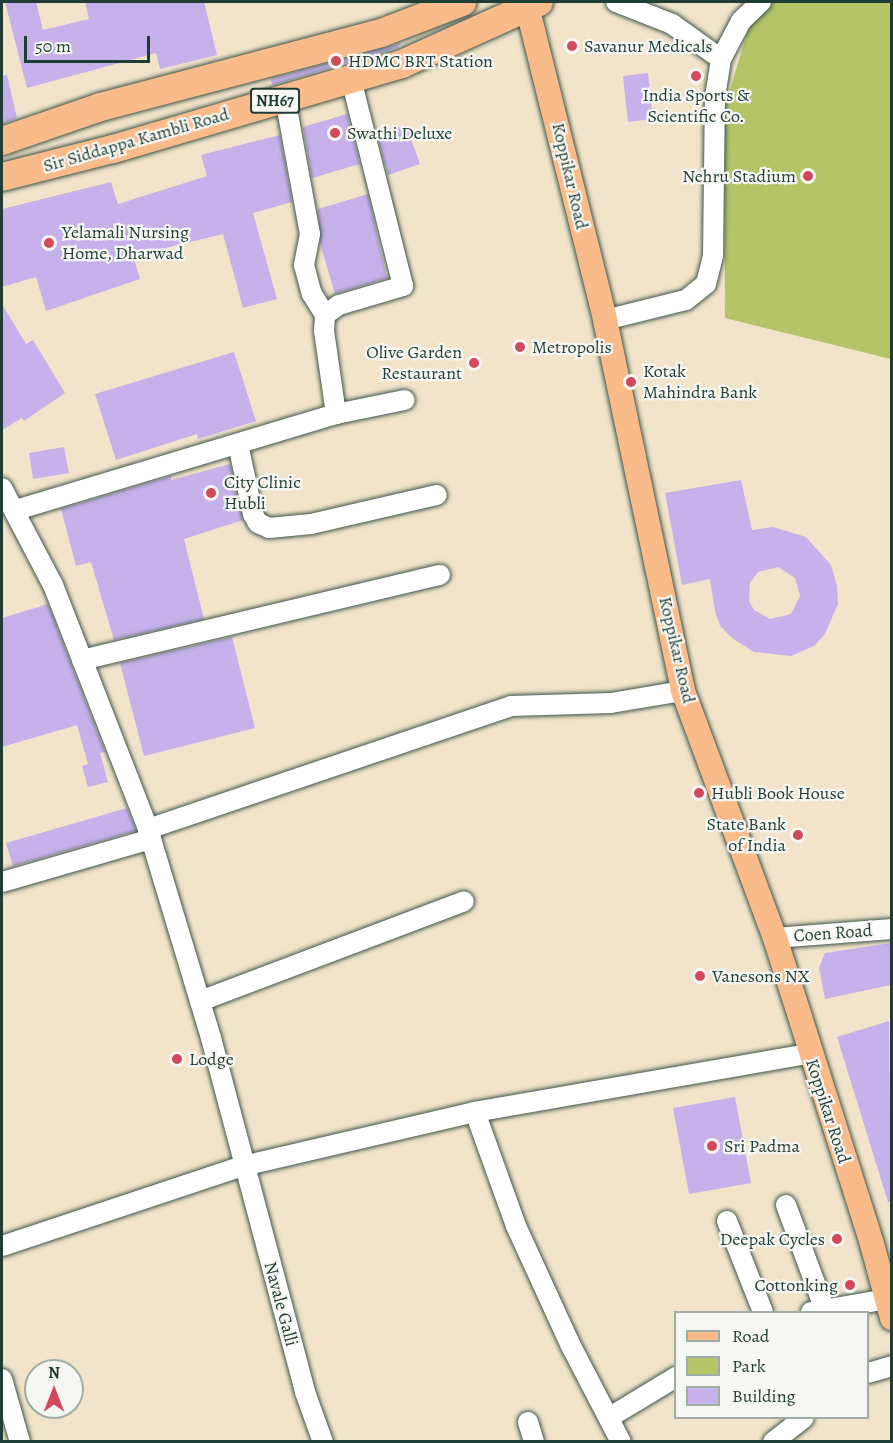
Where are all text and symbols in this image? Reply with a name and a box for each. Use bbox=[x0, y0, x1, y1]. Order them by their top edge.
scale bar bbox=[27, 24, 153, 62]
text: 50 m bbox=[35, 34, 71, 58]
place label: Savanur Medicals bbox=[584, 35, 713, 57]
marker: Savanur Medicals bbox=[565, 39, 579, 53]
place label: HDMC BRT Station bbox=[348, 50, 493, 72]
marker: HDMC BRT Station bbox=[329, 54, 343, 68]
marker: India Sports & Scientific Co. bbox=[689, 69, 703, 83]
place label: India Sports & Scientific Co. bbox=[642, 85, 750, 128]
road number: NH67 bbox=[250, 88, 300, 114]
street label: Sir Siddappa Kambli Road bbox=[41, 103, 231, 177]
street label: Koppikar Road bbox=[547, 121, 593, 231]
place label: Swathi Deluxe bbox=[347, 122, 452, 144]
marker: Swathi Deluxe bbox=[328, 126, 342, 140]
place label: Nehru Stadium bbox=[682, 165, 796, 187]
marker: Nehru Stadium bbox=[801, 169, 815, 183]
place label: Yelamali Nursing Home, Dharwad bbox=[62, 222, 189, 264]
marker: Yelamali Nursing Home, Dharwad bbox=[40, 234, 58, 252]
place label: Metropolis bbox=[532, 336, 612, 358]
marker: Metropolis bbox=[513, 340, 527, 354]
place label: Olive Garden Restaurant bbox=[366, 342, 462, 385]
marker: Olive Garden Restaurant bbox=[467, 356, 481, 370]
place label: Kotak Mahindra Bank bbox=[643, 361, 757, 404]
marker: Kotak Mahindra Bank bbox=[624, 375, 638, 389]
place label: City Clinic Hubli bbox=[224, 472, 301, 514]
marker: City Clinic Hubli bbox=[202, 484, 220, 502]
street label: Koppikar Road bbox=[654, 595, 700, 705]
place label: Hubli Book House bbox=[711, 782, 845, 804]
marker: Hubli Book House bbox=[692, 786, 706, 800]
place label: State Bank of India bbox=[707, 814, 786, 856]
marker: State Bank of India bbox=[791, 828, 805, 842]
street label: Coen Road bbox=[793, 919, 873, 947]
place label: Vanesons NX bbox=[712, 965, 809, 987]
marker: Vanesons NX bbox=[693, 969, 707, 983]
place label: Lodge bbox=[189, 1048, 234, 1070]
marker: Lodge bbox=[170, 1052, 184, 1066]
street label: Koppikar Road bbox=[801, 1056, 855, 1166]
place label: Sri Padma bbox=[724, 1135, 800, 1157]
marker: Sri Padma bbox=[705, 1139, 719, 1153]
place label: Deepak Cycles bbox=[720, 1228, 825, 1250]
marker: Deepak Cycles bbox=[830, 1232, 844, 1246]
street label: Navale Galli bbox=[259, 1259, 303, 1349]
place label: Cottonking bbox=[755, 1274, 838, 1296]
marker: Cottonking bbox=[843, 1278, 857, 1292]
legend bbox=[674, 1311, 869, 1419]
text: Road bbox=[732, 1324, 769, 1348]
text: Park bbox=[732, 1354, 766, 1378]
north arrow bbox=[24, 1359, 84, 1419]
text: N bbox=[48, 1362, 60, 1384]
text: Building bbox=[732, 1384, 796, 1408]

